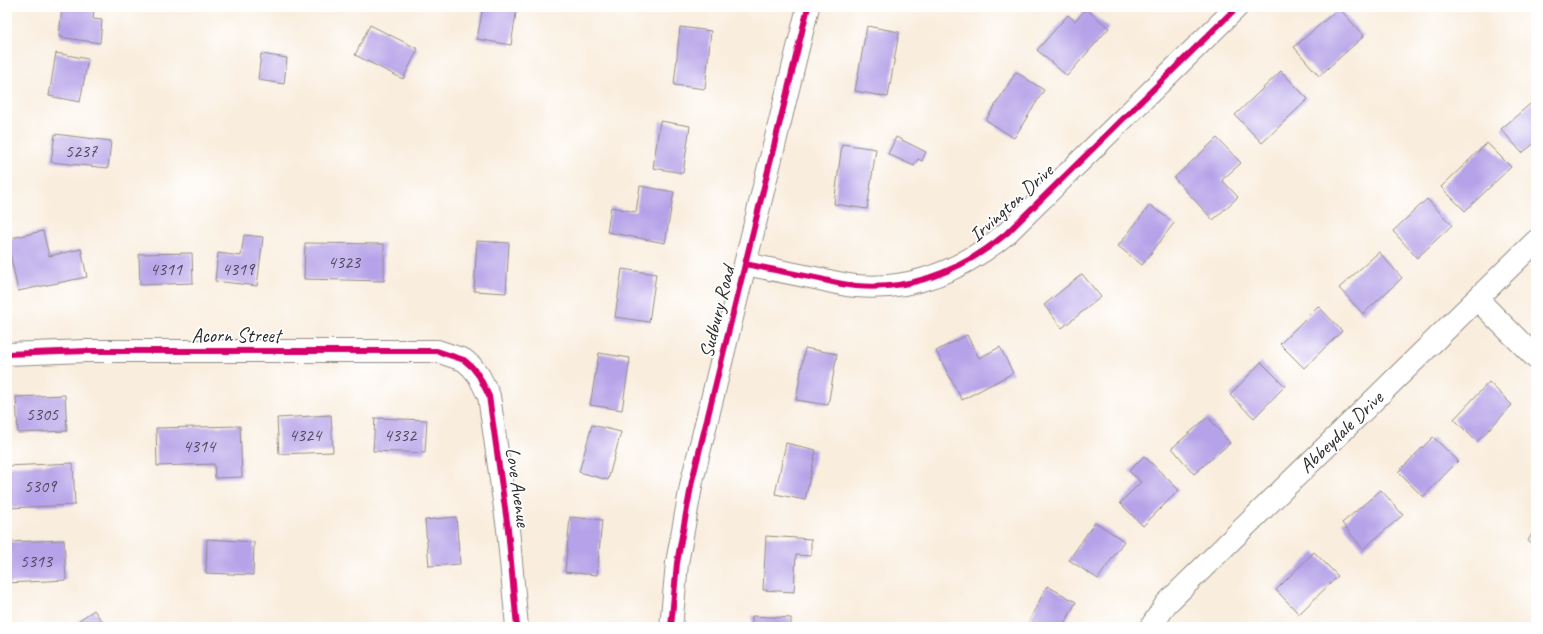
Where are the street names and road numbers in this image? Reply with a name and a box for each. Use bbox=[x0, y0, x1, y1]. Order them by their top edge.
street label: Irvington Drive bbox=[964, 158, 1059, 247]
street label: Sudbury Road bbox=[694, 260, 741, 361]
street label: Acorn Street bbox=[192, 323, 284, 348]
street label: Abbeydale Drive bbox=[1294, 385, 1389, 478]
street label: Love Avenue bbox=[500, 446, 536, 530]

